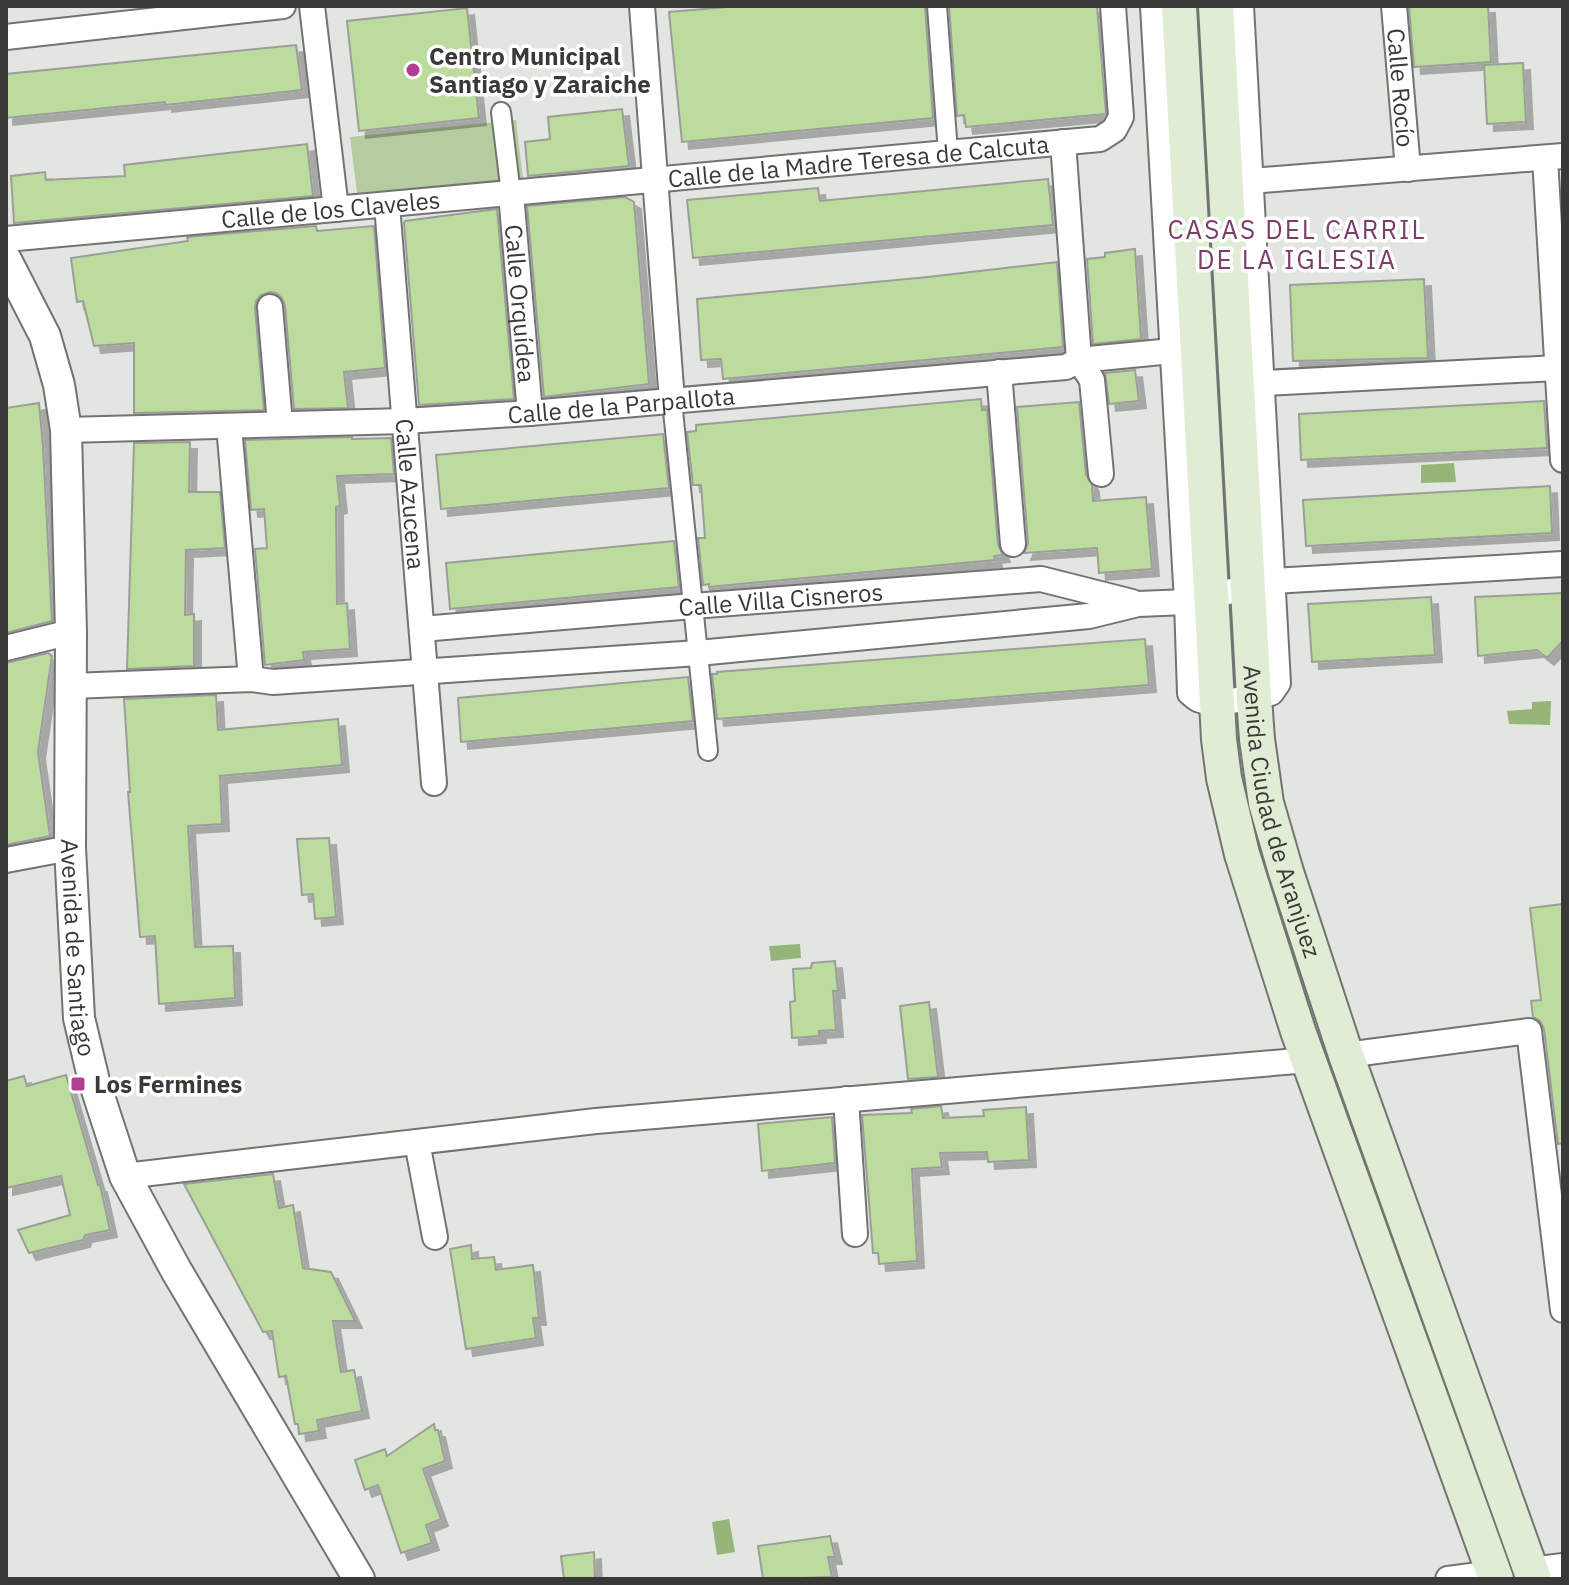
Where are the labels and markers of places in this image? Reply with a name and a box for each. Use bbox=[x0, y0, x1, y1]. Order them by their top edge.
place label: Centro Municipal Santiago y Zaraiche bbox=[429, 40, 651, 100]
marker: Centro Municipal Santiago y Zaraiche bbox=[404, 61, 422, 79]
place label: Los Fermines bbox=[94, 1068, 242, 1100]
marker: Los Fermines bbox=[69, 1075, 87, 1093]

